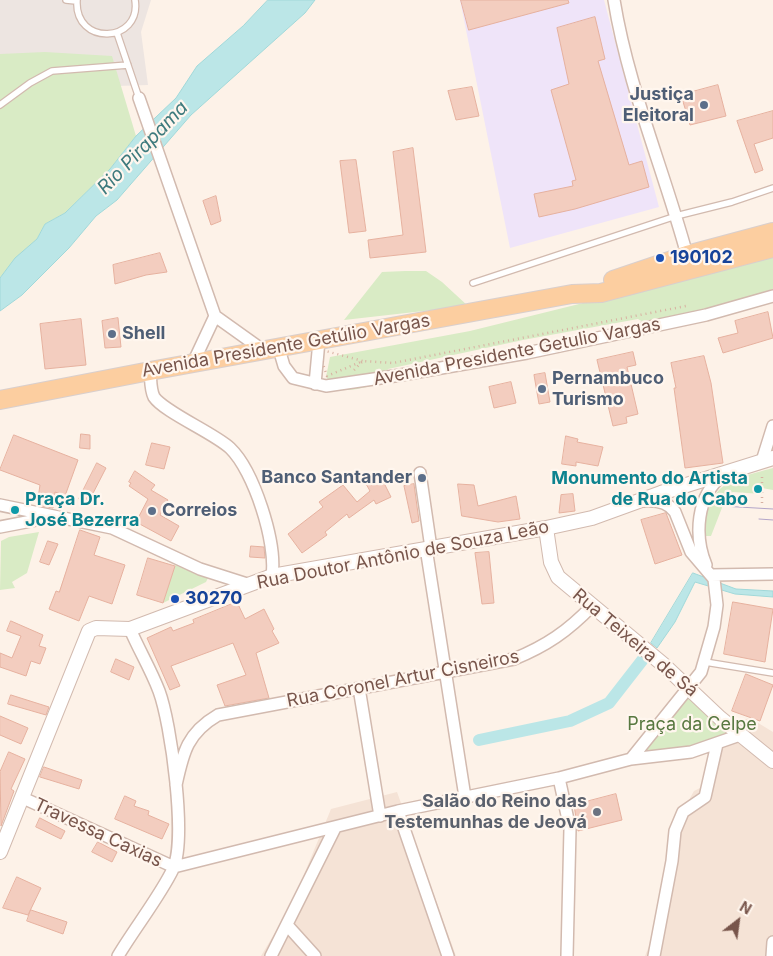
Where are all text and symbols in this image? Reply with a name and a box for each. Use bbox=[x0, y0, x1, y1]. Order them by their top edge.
place label: Justiça Eleitoral bbox=[623, 84, 694, 126]
water label: Rio Pirapama bbox=[93, 97, 193, 199]
marker: Justiça Eleitoral bbox=[698, 99, 710, 111]
place label: 190102 bbox=[670, 247, 733, 269]
marker: 190102 bbox=[654, 252, 666, 264]
street label: Avenida Presidente Getúlio Vargas bbox=[140, 310, 432, 382]
street label: Avenida Presidente Getulio Vargas bbox=[372, 314, 662, 390]
place label: Shell bbox=[122, 323, 165, 345]
marker: Shell bbox=[106, 328, 118, 340]
place label: Pernambuco Turismo bbox=[552, 368, 664, 410]
marker: Pernambuco Turismo bbox=[536, 383, 548, 395]
place label: Banco Santander bbox=[261, 467, 412, 489]
place label: Monumento do Artista de Rua do Cabo bbox=[551, 468, 748, 510]
marker: Banco Santander bbox=[416, 472, 428, 484]
marker: Monumento do Artista de Rua do Cabo bbox=[752, 483, 764, 495]
place label: Praça Dr. José Bezerra bbox=[25, 489, 140, 532]
place label: Correios bbox=[162, 500, 237, 522]
marker: Praça Dr. José Bezerra bbox=[9, 504, 21, 516]
marker: Correios bbox=[146, 505, 158, 517]
street label: Rua Doutor Antônio de Souza Leão bbox=[255, 516, 551, 594]
street label: Rua Teixeira de Sá bbox=[568, 584, 702, 702]
place label: 30270 bbox=[185, 588, 242, 610]
marker: 30270 bbox=[169, 593, 181, 605]
street label: Rua Coronel Artur Cisneiros bbox=[285, 646, 521, 712]
park label: Praça da Celpe bbox=[627, 714, 757, 736]
place label: Salão do Reino das Testemunhas de Jeová bbox=[384, 791, 587, 834]
street label: Travessa Caxias bbox=[31, 794, 165, 872]
marker: Salão do Reino das Testemunhas de Jeová bbox=[591, 806, 603, 818]
north arrow bbox=[713, 896, 763, 946]
text: N bbox=[737, 898, 755, 918]

